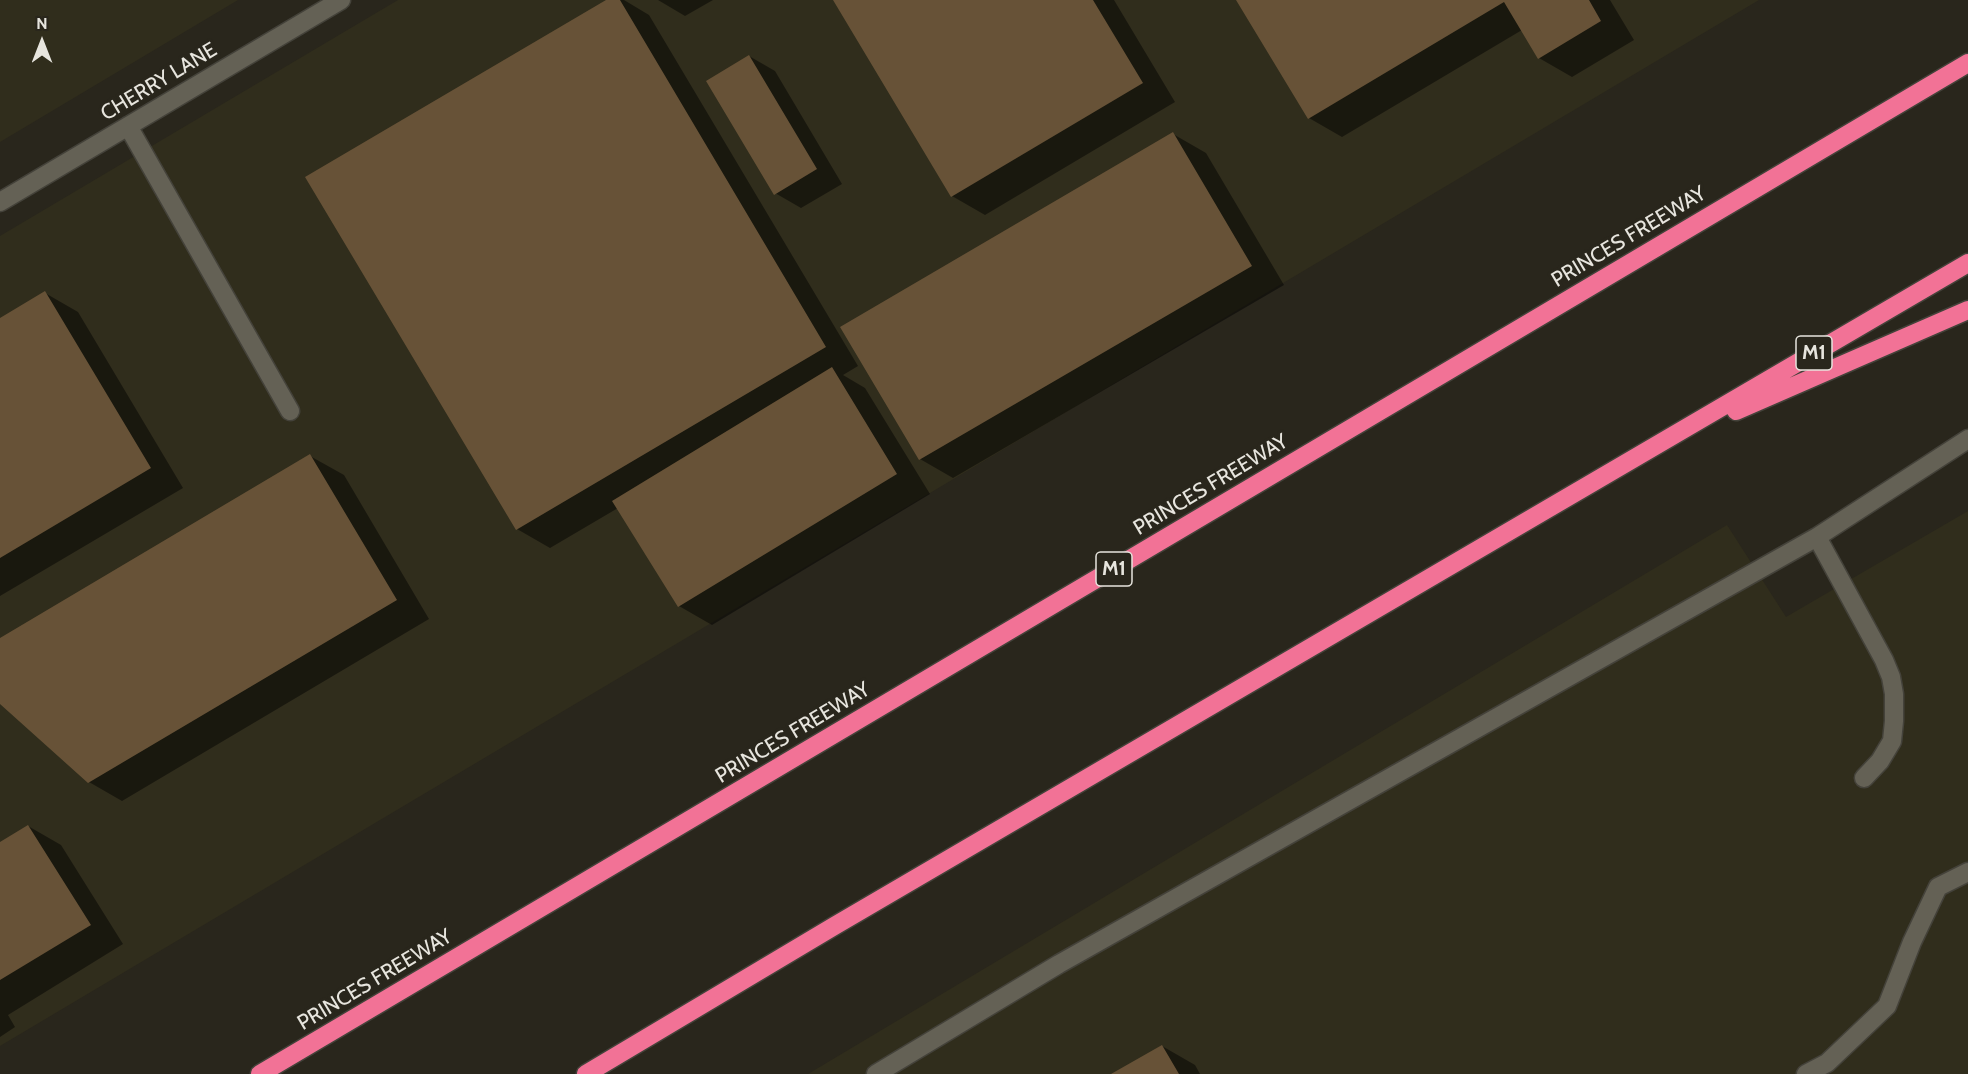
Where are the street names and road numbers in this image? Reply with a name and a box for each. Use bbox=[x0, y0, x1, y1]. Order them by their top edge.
street label: CHERRY LANE bbox=[96, 37, 222, 127]
street label: PRINCES FREEWAY bbox=[1547, 181, 1711, 293]
road number: M1 bbox=[1796, 336, 1832, 370]
street label: PRINCES FREEWAY bbox=[1129, 429, 1293, 541]
road number: M1 bbox=[1096, 552, 1132, 586]
street label: PRINCES FREEWAY bbox=[711, 677, 875, 789]
street label: PRINCES FREEWAY bbox=[293, 924, 457, 1036]

